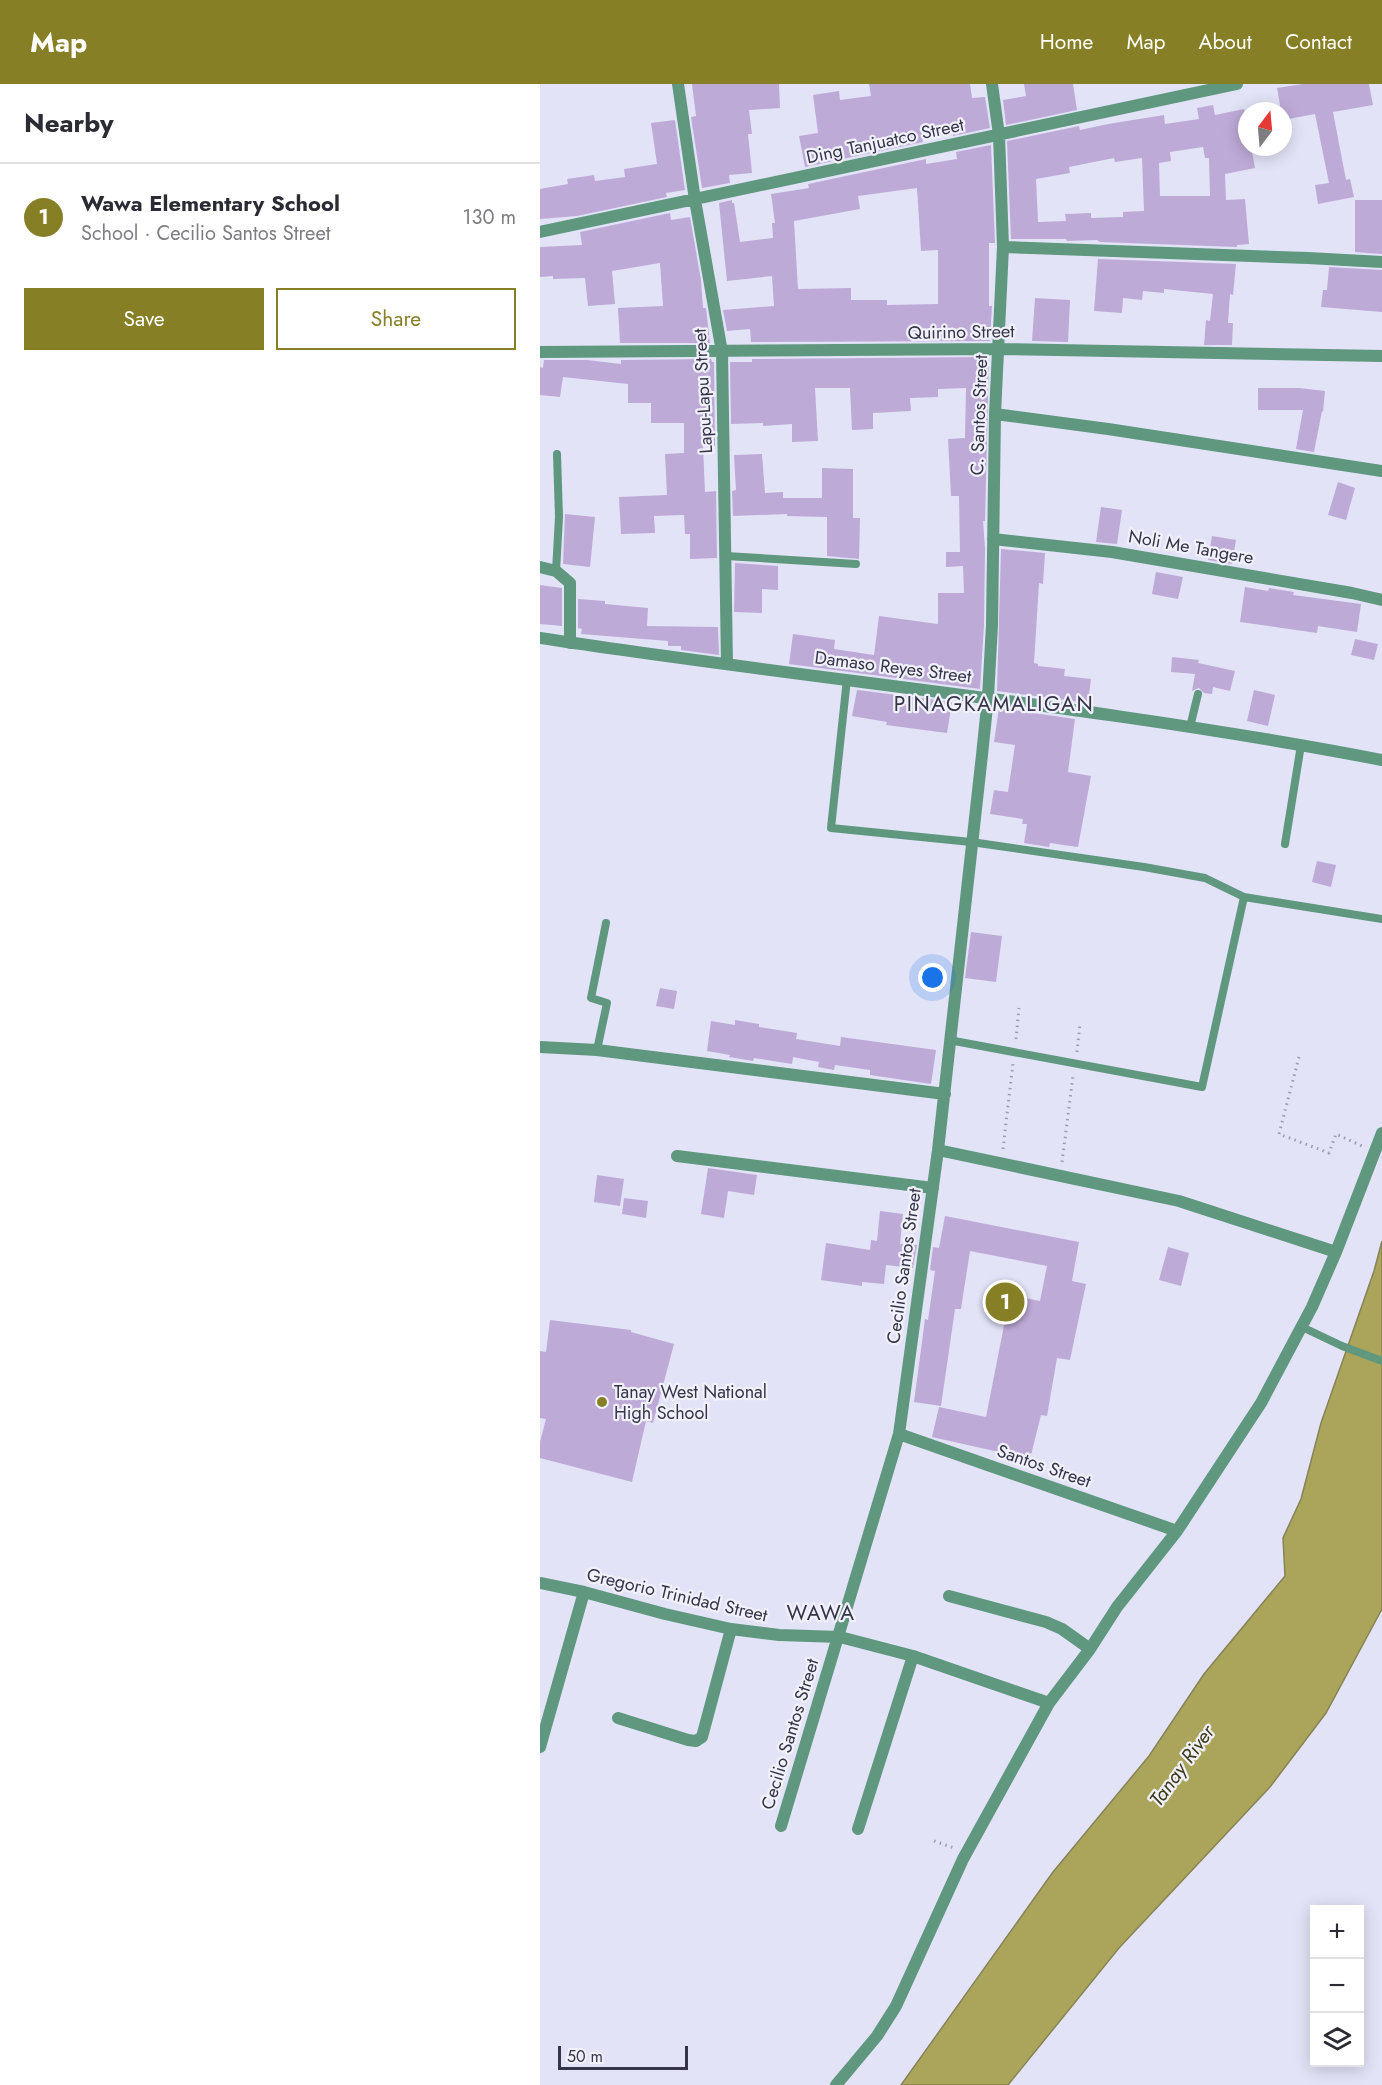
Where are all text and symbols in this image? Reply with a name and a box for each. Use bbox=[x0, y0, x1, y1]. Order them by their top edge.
text: Map bbox=[30, 22, 87, 63]
text: Home bbox=[1040, 27, 1093, 57]
text: Map bbox=[1126, 27, 1166, 57]
text: About bbox=[1199, 27, 1252, 57]
text: Contact bbox=[1285, 27, 1352, 57]
north arrow bbox=[1238, 102, 1292, 156]
text: Nearby bbox=[24, 104, 113, 142]
street label: Ding Tanjuatco Street bbox=[804, 111, 967, 170]
text: Wawa Elementary School bbox=[81, 187, 340, 219]
text: 1 bbox=[38, 203, 49, 232]
text: 130 m bbox=[462, 203, 516, 232]
text: School · Cecilio Santos Street bbox=[81, 219, 331, 248]
button: Save bbox=[24, 288, 264, 350]
button: Share bbox=[276, 288, 516, 350]
street label: Quirino Street bbox=[907, 318, 1015, 346]
street label: Lapu-Lapu Street bbox=[687, 327, 719, 454]
street label: C. Santos Street bbox=[964, 354, 994, 476]
street label: Noli Me Tangere bbox=[1126, 523, 1256, 571]
street label: Damaso Reyes Street bbox=[813, 644, 974, 690]
district label: PINAGKAMALIGAN bbox=[894, 689, 1094, 719]
your location bbox=[918, 963, 947, 992]
street label: Cecilio Santos Street bbox=[880, 1186, 928, 1345]
pin: 1 bbox=[986, 1280, 1024, 1324]
place label: Tanay West National High School bbox=[614, 1379, 767, 1426]
marker: Tanay West National High School bbox=[595, 1395, 609, 1409]
street label: Santos Street bbox=[994, 1438, 1095, 1494]
street label: Gregorio Trinidad Street bbox=[584, 1562, 771, 1629]
district label: WAWA bbox=[787, 1598, 856, 1628]
street label: Cecilio Santos Street bbox=[755, 1655, 826, 1813]
water label: Tanay River bbox=[1142, 1718, 1222, 1813]
map controls bbox=[1310, 1905, 1364, 2067]
button: + bbox=[1310, 1905, 1364, 1959]
button: − bbox=[1310, 1959, 1364, 2013]
button: layers bbox=[1310, 2013, 1364, 2067]
scale bar bbox=[558, 2043, 688, 2070]
text: 50 m bbox=[567, 2045, 603, 2068]

